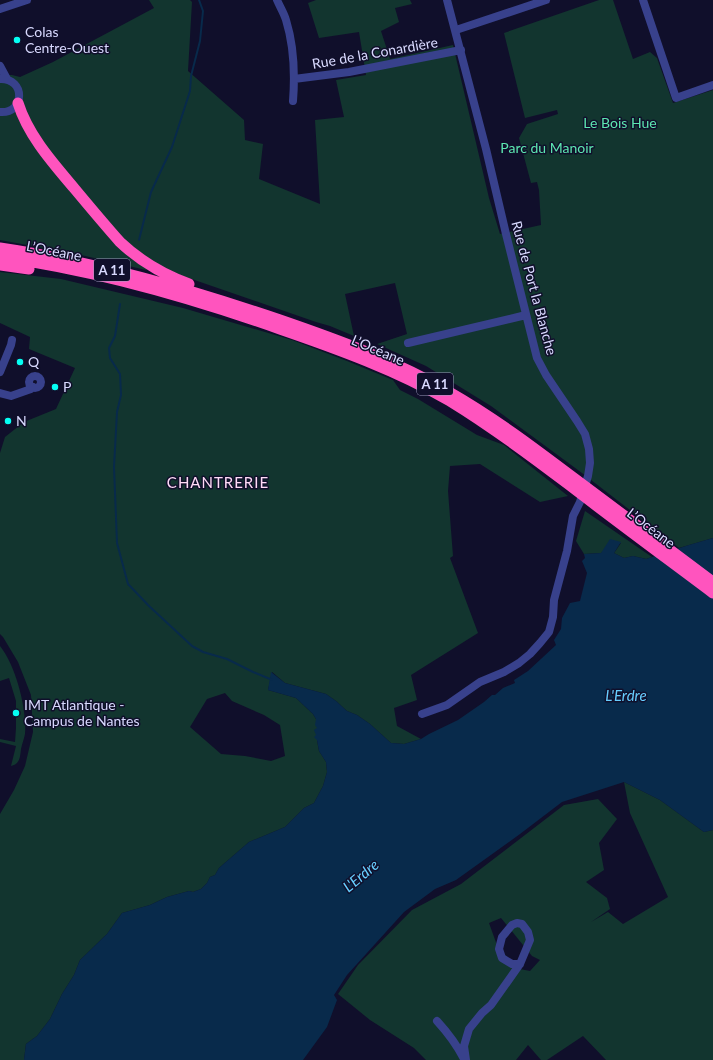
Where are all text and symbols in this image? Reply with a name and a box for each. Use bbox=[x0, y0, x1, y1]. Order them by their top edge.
place label: Colas Centre-Ouest bbox=[25, 23, 109, 56]
street label: Rue de la Conardière bbox=[311, 33, 439, 72]
marker: Colas Centre-Ouest bbox=[12, 35, 22, 45]
park label: Le Bois Hue bbox=[583, 114, 657, 131]
park label: Parc du Manoir bbox=[500, 139, 594, 156]
street label: Rue de Port la Blanche bbox=[508, 219, 561, 357]
street label: L’Océane bbox=[25, 237, 83, 264]
road number: A 11 bbox=[94, 259, 130, 281]
street label: L’Océane bbox=[349, 331, 407, 368]
place label: Q bbox=[28, 353, 40, 370]
marker: Q bbox=[15, 357, 25, 367]
road number: A 11 bbox=[417, 373, 453, 395]
place label: P bbox=[63, 378, 71, 395]
marker: P bbox=[50, 382, 60, 392]
place label: N bbox=[16, 412, 27, 429]
marker: N bbox=[3, 416, 13, 426]
district label: CHANTRERIE bbox=[167, 473, 269, 491]
street label: L’Océane bbox=[624, 504, 679, 551]
water label: L'Erdre bbox=[605, 686, 647, 704]
place label: IMT Atlantique - Campus de Nantes bbox=[24, 696, 140, 729]
marker: IMT Atlantique - Campus de Nantes bbox=[11, 708, 21, 718]
water label: L'Erdre bbox=[339, 855, 382, 895]

